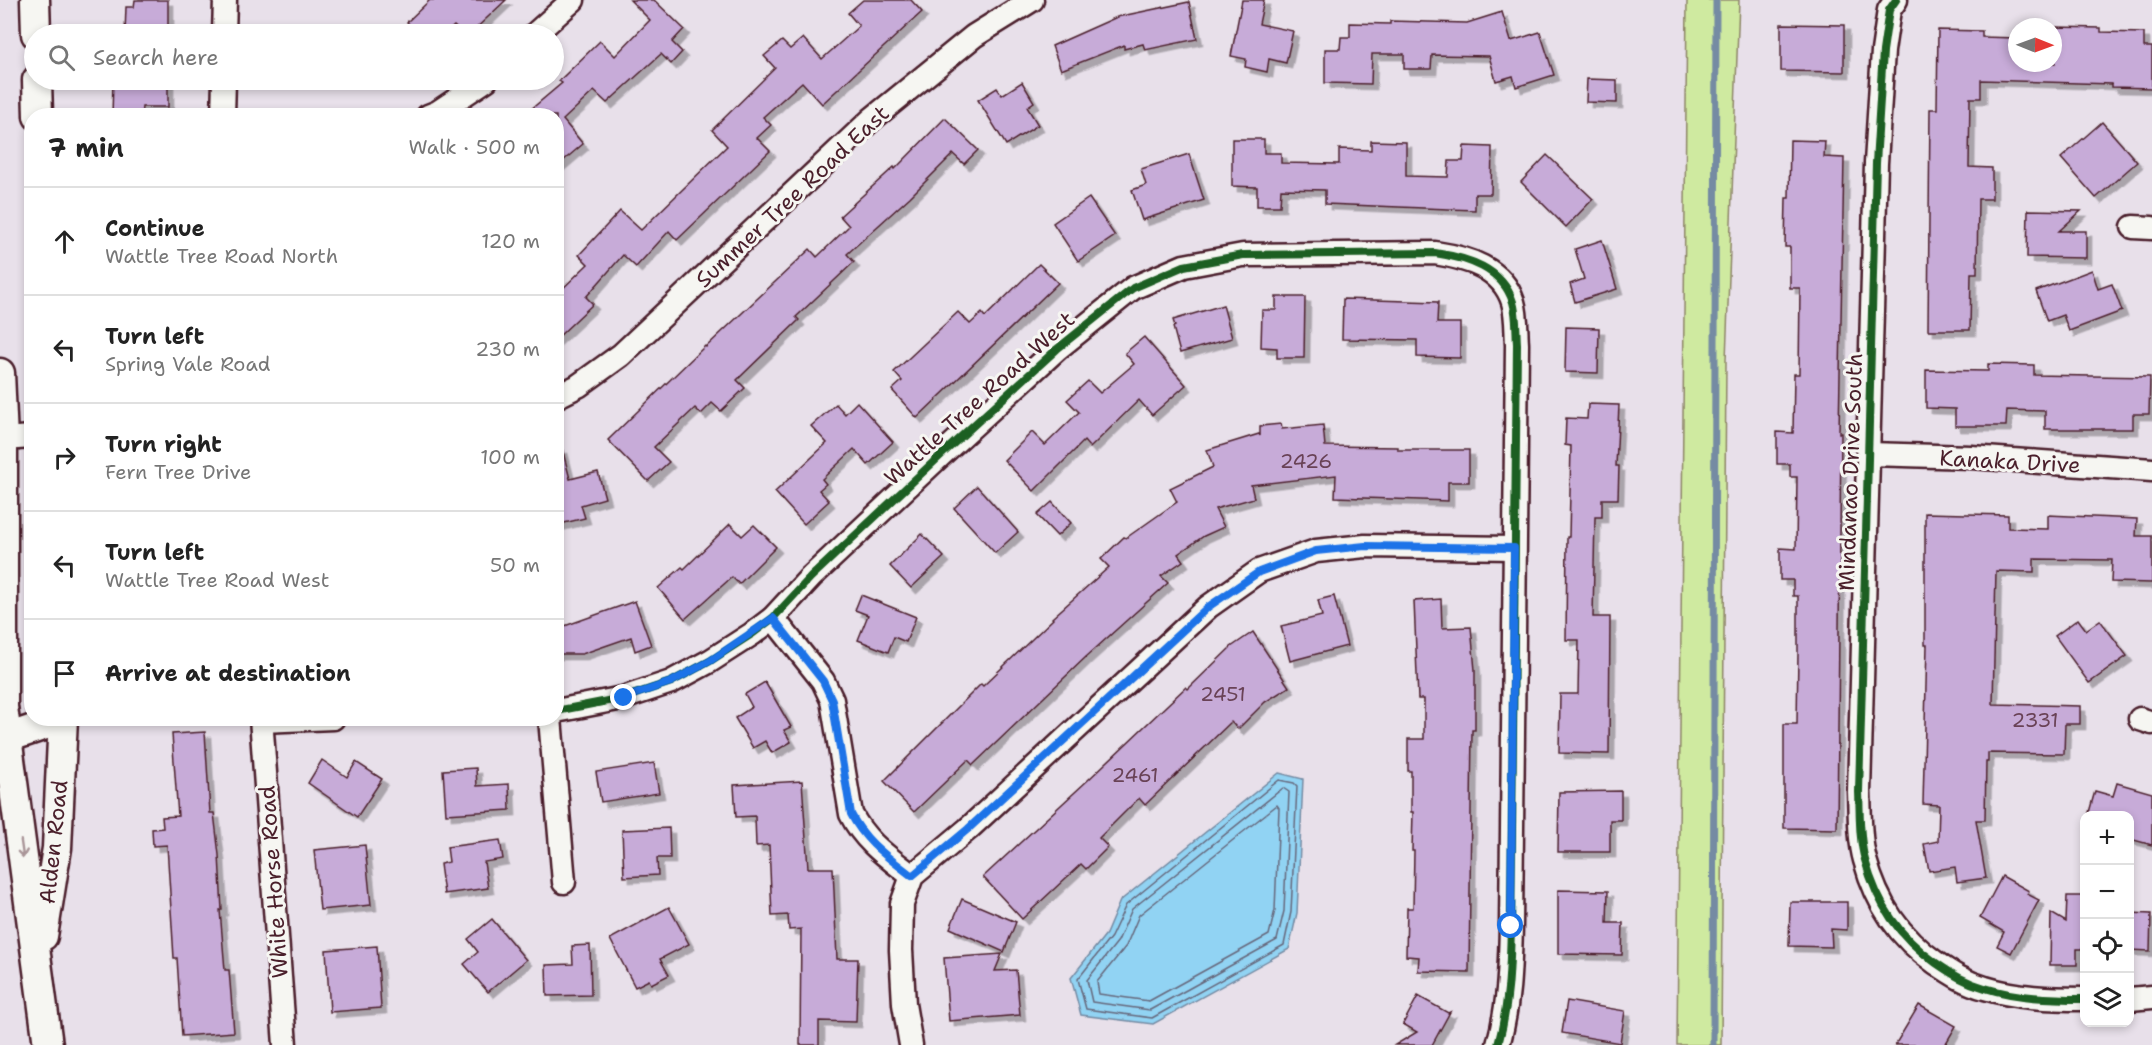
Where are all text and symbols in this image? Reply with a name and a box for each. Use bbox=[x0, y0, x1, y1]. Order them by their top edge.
north arrow bbox=[2008, 18, 2062, 72]
search box bbox=[24, 24, 564, 90]
icon: search bbox=[45, 41, 78, 74]
text: Search here bbox=[93, 43, 219, 72]
street label: Summer Tree Road East bbox=[689, 99, 895, 294]
text: 7 min bbox=[48, 130, 124, 165]
text: Walk · 500 m bbox=[408, 134, 540, 160]
text: Continue bbox=[105, 214, 205, 243]
icon: ahead bbox=[48, 225, 81, 258]
text: 120 m bbox=[481, 228, 540, 254]
text: Wattle Tree Road North bbox=[105, 243, 338, 269]
street label: Wattle Tree Road West bbox=[878, 305, 1081, 492]
text: Turn left bbox=[105, 322, 204, 351]
icon: left bbox=[48, 333, 81, 366]
text: 230 m bbox=[475, 336, 540, 362]
text: Spring Vale Road bbox=[105, 351, 270, 377]
street label: Mindanao Drive South bbox=[1832, 353, 1869, 592]
text: Turn right bbox=[105, 430, 222, 459]
icon: right bbox=[48, 441, 81, 474]
street label: Kanaka Drive bbox=[1939, 443, 2081, 480]
text: 100 m bbox=[480, 444, 540, 470]
house number: 2426 bbox=[1280, 448, 1332, 474]
text: Fern Tree Drive bbox=[105, 459, 251, 485]
text: Turn left bbox=[105, 538, 204, 567]
icon: left bbox=[48, 549, 81, 582]
text: 50 m bbox=[490, 552, 540, 578]
text: Wattle Tree Road West bbox=[105, 567, 329, 593]
icon: arrive bbox=[48, 657, 81, 690]
text: Arrive at destination bbox=[105, 659, 351, 688]
house number: 2451 bbox=[1200, 681, 1246, 707]
route end bbox=[610, 684, 636, 710]
house number: 2331 bbox=[2011, 707, 2059, 733]
house number: 2461 bbox=[1111, 762, 1159, 788]
street label: Alden Road bbox=[33, 779, 74, 905]
street label: White Horse Road bbox=[252, 785, 295, 979]
map controls bbox=[2080, 811, 2134, 1027]
button: + bbox=[2080, 811, 2134, 865]
one-way arrow bbox=[17, 838, 28, 858]
button: − bbox=[2080, 865, 2134, 919]
route start bbox=[1497, 912, 1523, 938]
button: locate bbox=[2080, 919, 2134, 973]
button: layers bbox=[2080, 973, 2134, 1027]

